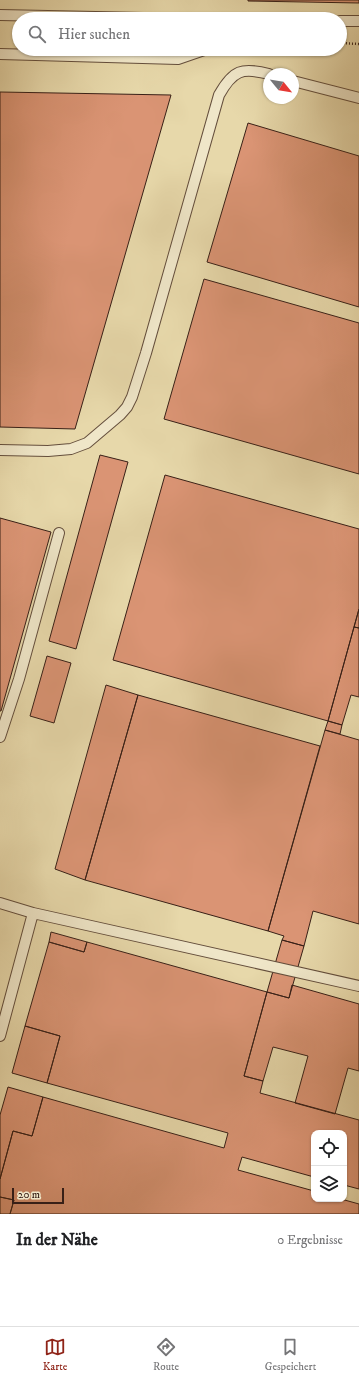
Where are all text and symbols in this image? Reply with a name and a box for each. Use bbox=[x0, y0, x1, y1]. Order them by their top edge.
search box bbox=[12, 12, 347, 56]
icon: search bbox=[26, 23, 48, 45]
text: Hier suchen bbox=[58, 25, 130, 44]
north arrow bbox=[263, 68, 299, 104]
map controls bbox=[311, 1130, 347, 1202]
button: locate bbox=[311, 1130, 347, 1166]
button: layers bbox=[311, 1166, 347, 1202]
scale bar bbox=[12, 1186, 64, 1205]
text: 20 m bbox=[18, 1188, 40, 1202]
text: In der Nähe bbox=[16, 1229, 98, 1251]
text: 0 Ergebnisse bbox=[277, 1232, 343, 1248]
tab: Karte bbox=[43, 1336, 67, 1374]
tab: Route bbox=[153, 1336, 179, 1374]
tab: Gespeichert bbox=[265, 1336, 316, 1374]

